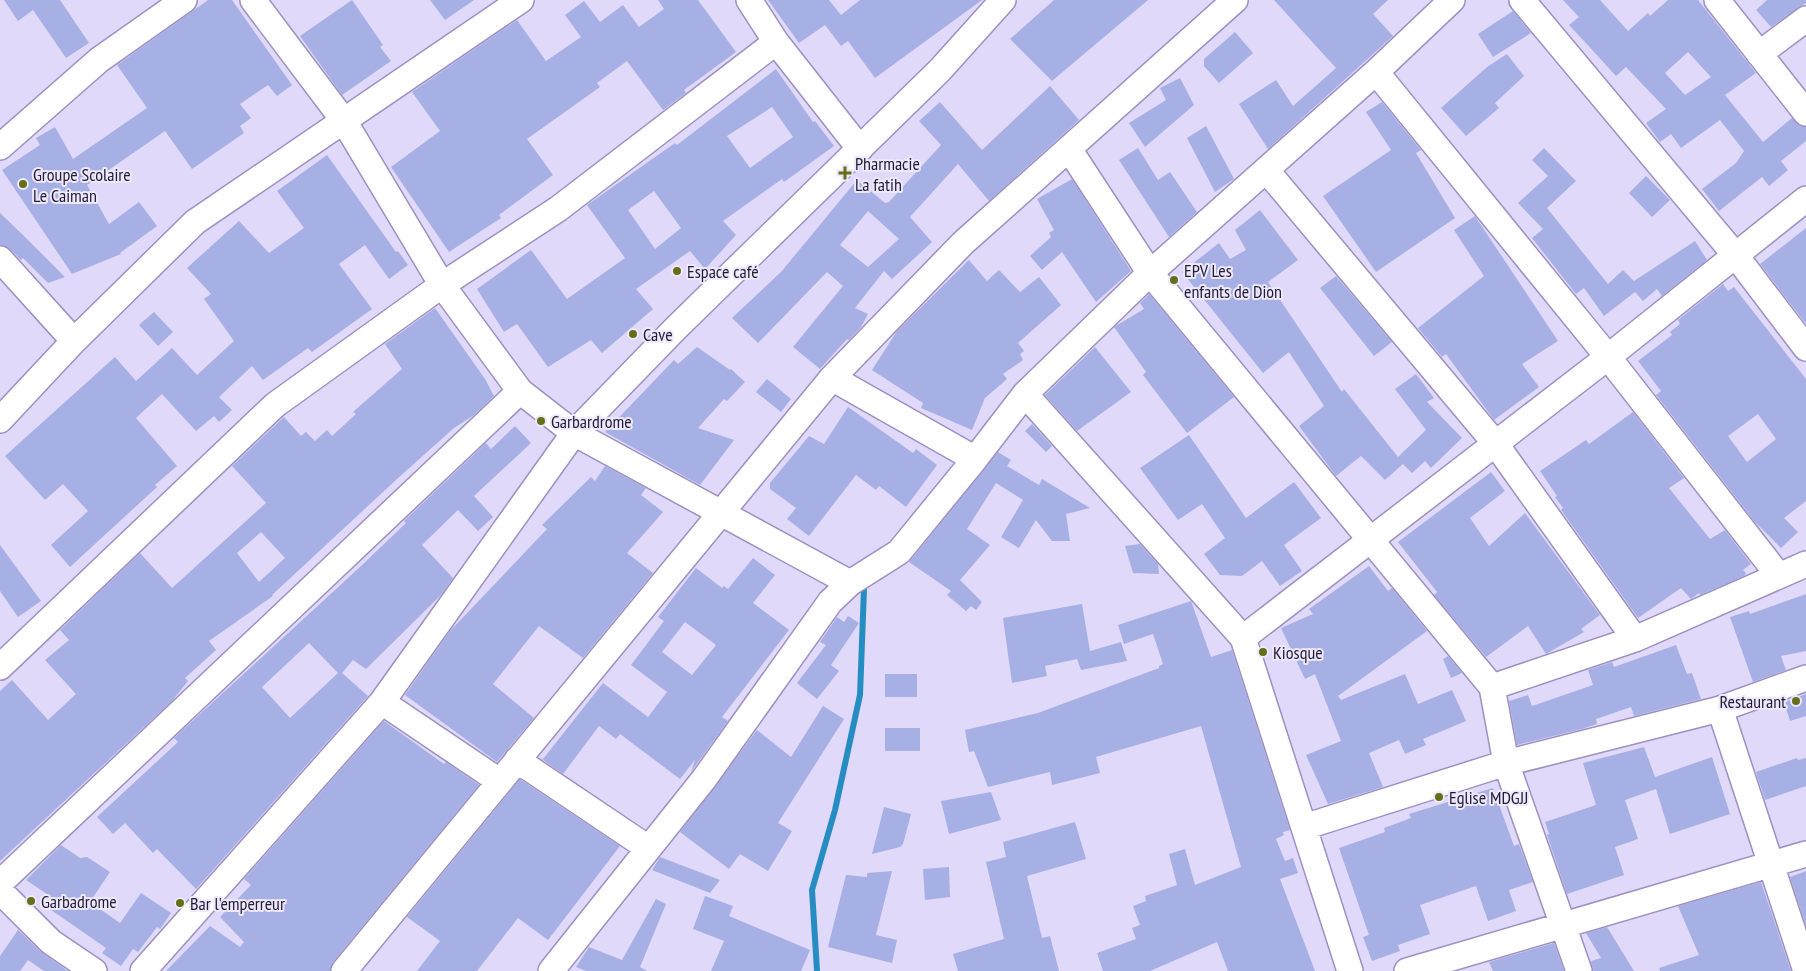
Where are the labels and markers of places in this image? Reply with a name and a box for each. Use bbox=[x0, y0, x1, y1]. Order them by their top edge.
place label: Pharmacie La fatih bbox=[855, 152, 920, 196]
place label: Groupe Scolaire Le Caiman bbox=[33, 163, 131, 207]
marker: Pharmacie La fatih bbox=[839, 167, 851, 179]
marker: Groupe Scolaire Le Caiman bbox=[17, 178, 29, 190]
place label: EPV Les enfants de Dion bbox=[1184, 259, 1282, 303]
place label: Espace café bbox=[687, 260, 759, 283]
marker: Espace café bbox=[671, 265, 683, 277]
marker: EPV Les enfants de Dion bbox=[1168, 274, 1180, 286]
place label: Cave bbox=[643, 323, 673, 346]
marker: Cave bbox=[627, 328, 639, 340]
place label: Garbardrome bbox=[551, 410, 632, 433]
marker: Garbardrome bbox=[535, 415, 547, 427]
place label: Kiosque bbox=[1273, 641, 1323, 664]
marker: Kiosque bbox=[1257, 646, 1269, 658]
place label: Restaurant bbox=[1720, 690, 1786, 713]
marker: Restaurant bbox=[1790, 695, 1802, 707]
place label: Eglise MDGJJ bbox=[1449, 786, 1528, 809]
marker: Eglise MDGJJ bbox=[1433, 791, 1445, 803]
place label: Garbadrome bbox=[41, 890, 117, 913]
place label: Bar l'emperreur bbox=[190, 892, 285, 915]
marker: Garbadrome bbox=[25, 895, 37, 907]
marker: Bar l'emperreur bbox=[174, 897, 186, 909]

